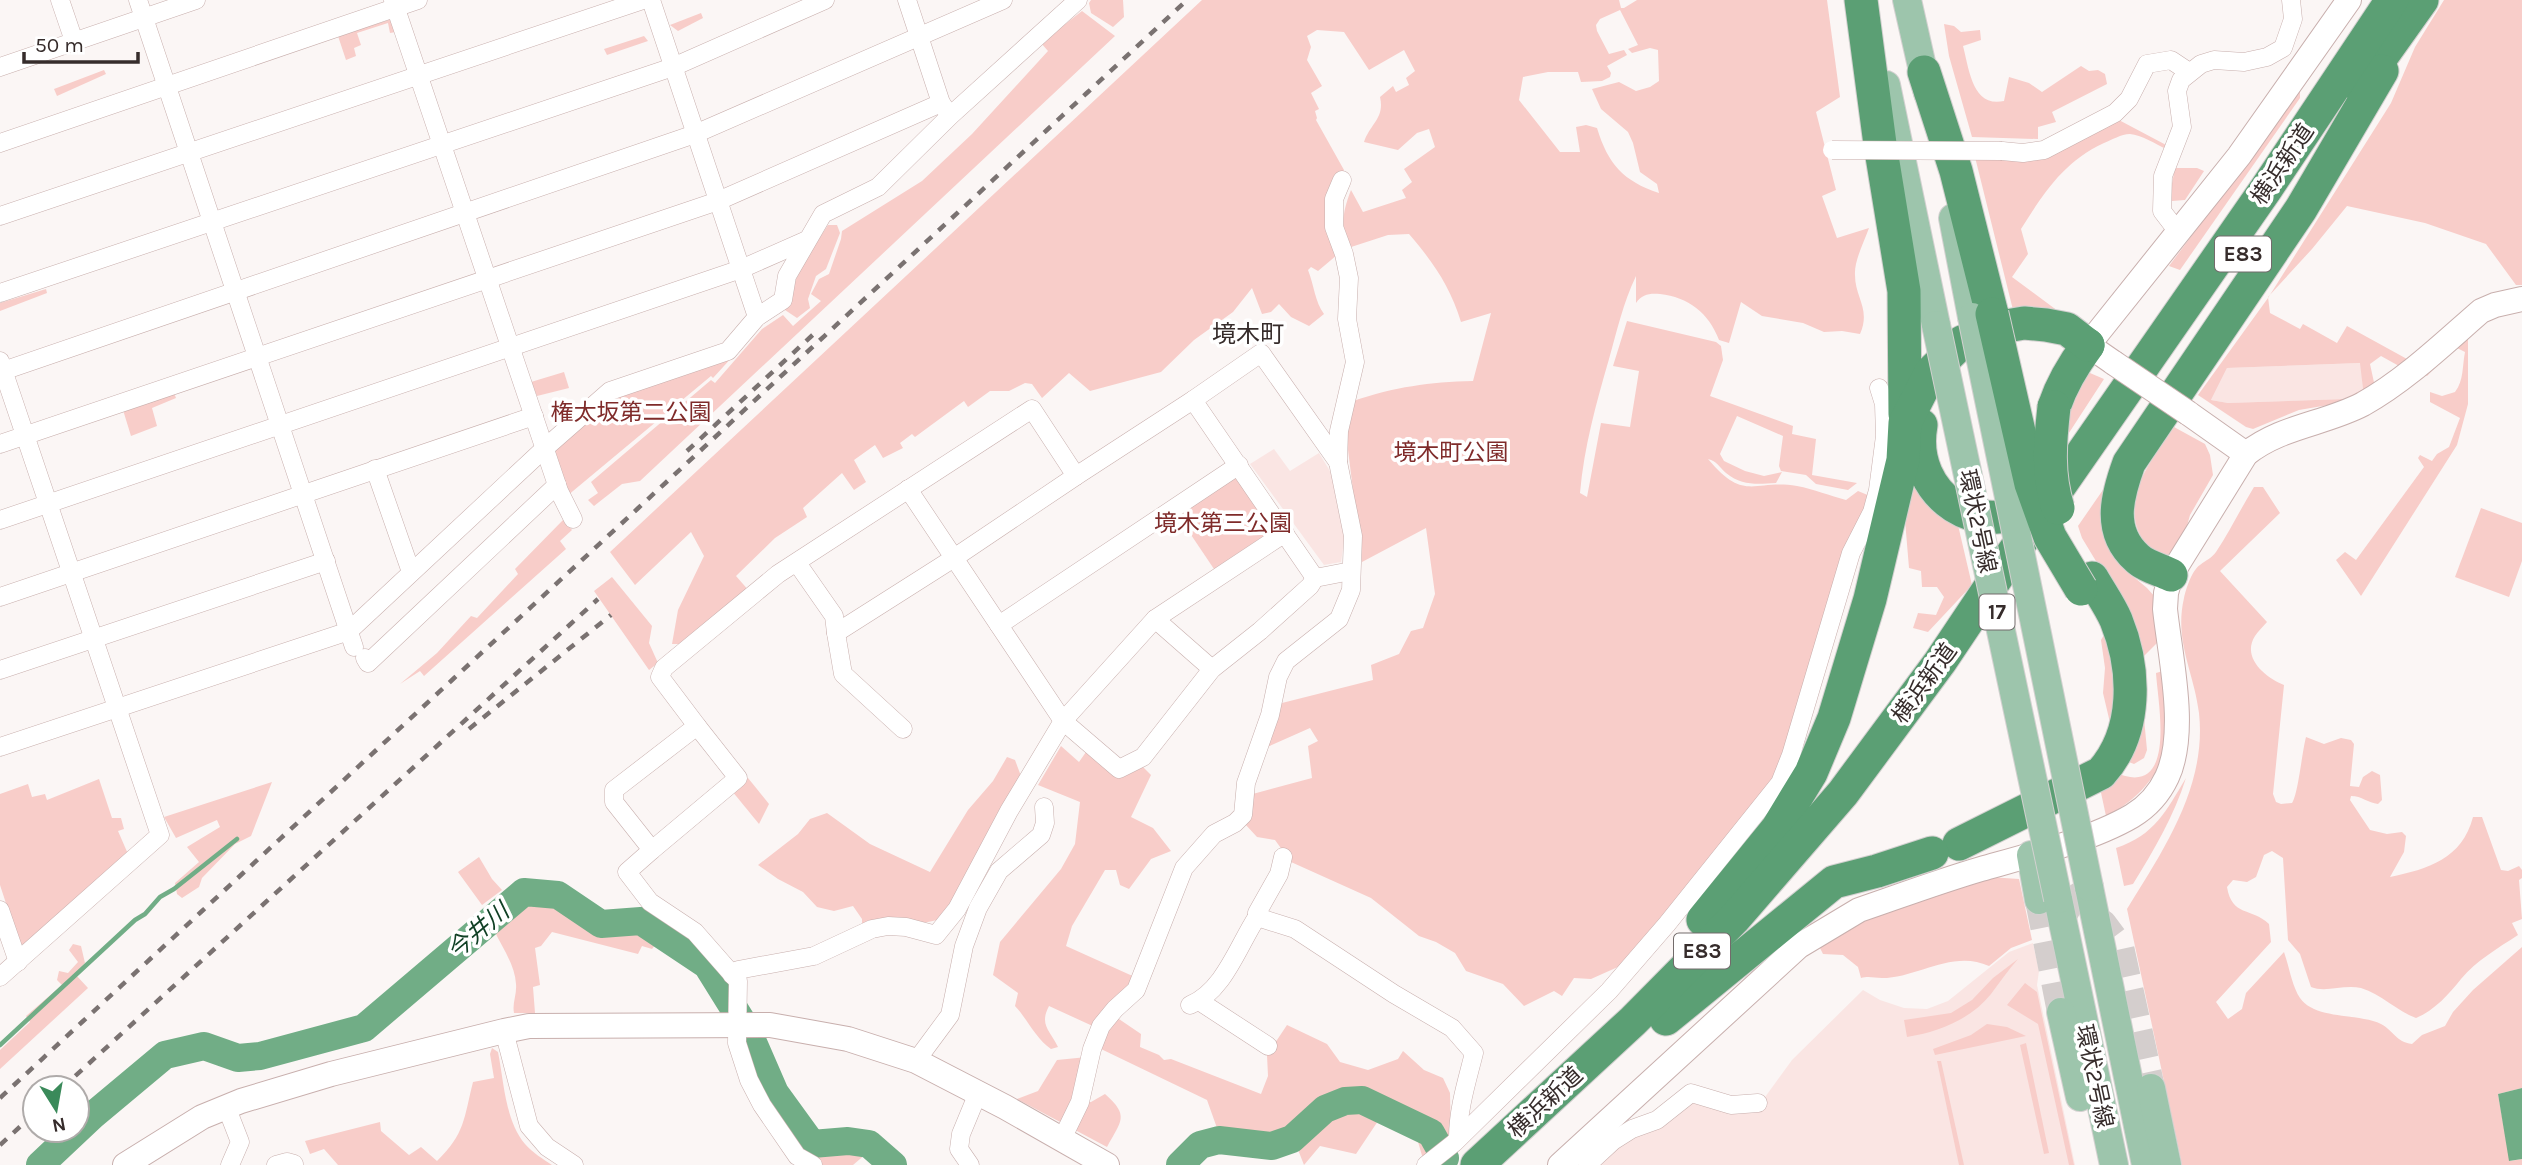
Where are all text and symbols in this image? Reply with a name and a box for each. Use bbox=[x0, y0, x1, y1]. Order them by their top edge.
scale bar bbox=[24, 21, 138, 65]
text: 50 m bbox=[35, 33, 84, 57]
street label: 横浜新道 bbox=[2245, 119, 2319, 210]
road number: E83 bbox=[2215, 236, 2271, 272]
district label: 境木町 bbox=[1212, 320, 1284, 348]
park label: 権太坂第二公園 bbox=[551, 399, 712, 426]
park label: 境木町公園 bbox=[1394, 439, 1509, 466]
street label: 環状2号線 bbox=[1953, 467, 2002, 575]
park label: 境木第三公園 bbox=[1154, 510, 1292, 537]
road number: 17 bbox=[1980, 594, 2014, 630]
street label: 横浜新道 bbox=[1886, 638, 1962, 728]
water label: 今井川 bbox=[441, 895, 517, 965]
road number: E83 bbox=[1674, 934, 1730, 968]
street label: 環状2号線 bbox=[2070, 1022, 2119, 1130]
street label: 横浜新道 bbox=[1502, 1061, 1588, 1144]
north arrow bbox=[21, 1074, 91, 1144]
text: N bbox=[50, 1113, 68, 1137]

